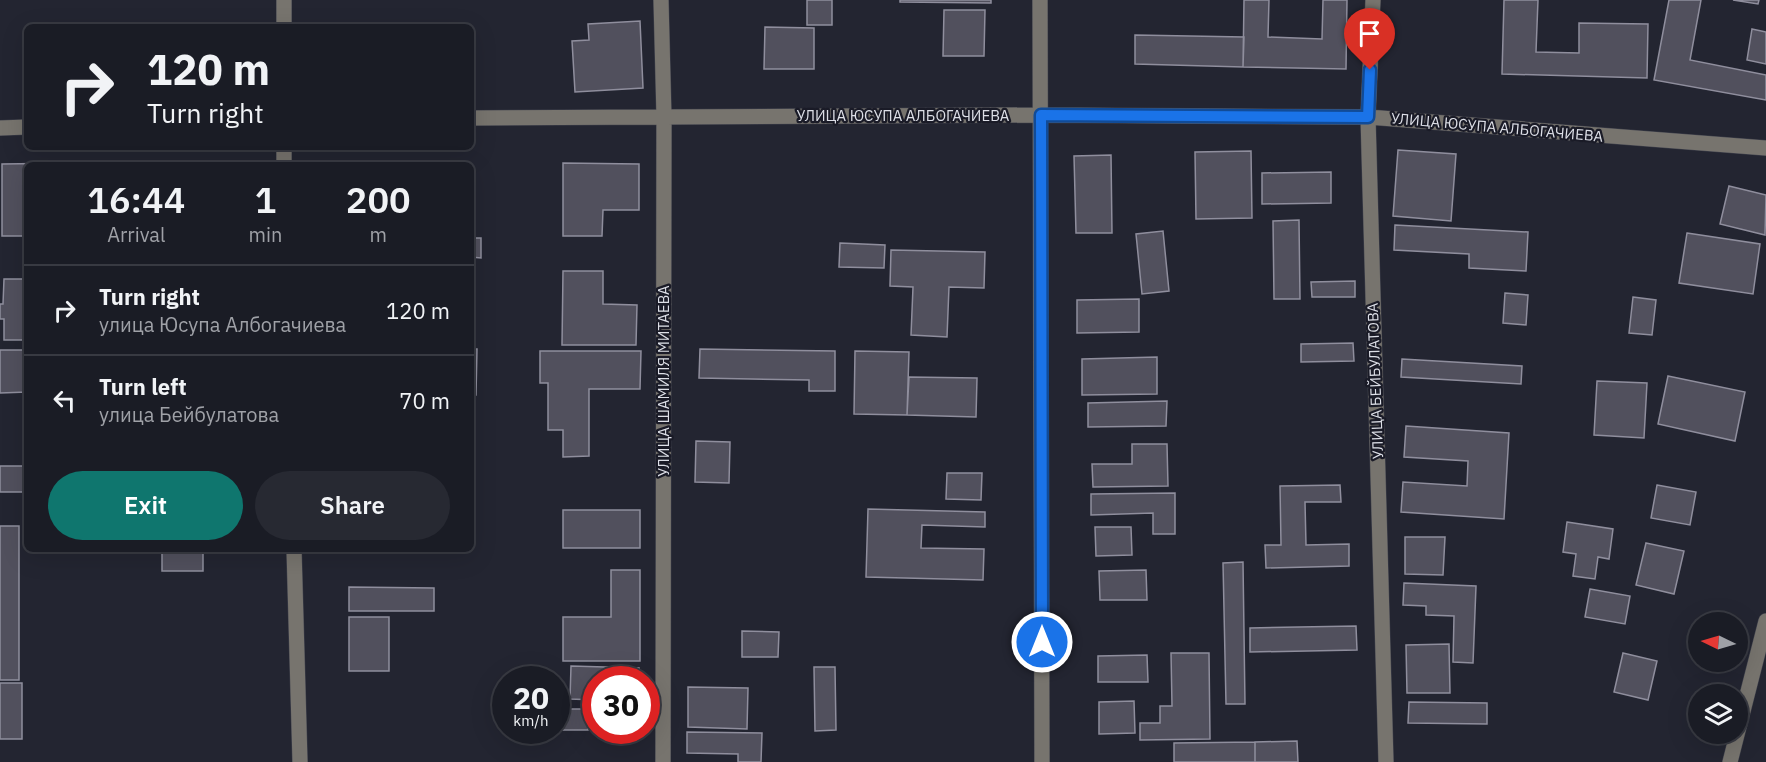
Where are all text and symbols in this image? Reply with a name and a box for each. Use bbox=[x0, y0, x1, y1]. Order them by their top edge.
pin bbox=[1344, 8, 1395, 70]
icon: arrive bbox=[1353, 17, 1386, 50]
text: 120 m bbox=[147, 42, 270, 97]
icon: right bbox=[48, 48, 126, 126]
text: Turn right bbox=[147, 95, 264, 130]
street label: УЛИЦА ЮСУПА АЛБОГАЧИЕВА bbox=[797, 106, 1010, 125]
street label: УЛИЦА ЮСУПА АЛБОГАЧИЕВА bbox=[1390, 108, 1604, 146]
text: 16:44 bbox=[87, 176, 185, 223]
text: 1 bbox=[255, 176, 276, 223]
text: 200 bbox=[346, 176, 411, 223]
text: Arrival bbox=[107, 221, 165, 248]
text: min bbox=[249, 221, 282, 248]
text: m bbox=[369, 221, 387, 248]
text: Turn right bbox=[99, 282, 200, 311]
street label: УЛИЦА ШАМИЛЯ МИТАЕВА bbox=[654, 285, 673, 477]
icon: right bbox=[48, 294, 81, 327]
text: 120 m bbox=[386, 296, 450, 325]
street label: УЛИЦА БЕЙБУЛАТОВА bbox=[1363, 302, 1387, 460]
text: улица Юсупа Албогачиева bbox=[99, 311, 346, 338]
text: Turn left bbox=[99, 372, 187, 401]
icon: left bbox=[48, 384, 81, 417]
text: 70 m bbox=[399, 386, 450, 415]
text: улица Бейбулатова bbox=[99, 401, 279, 428]
button: Exit bbox=[48, 471, 243, 540]
button: Share bbox=[255, 471, 450, 540]
position arrow bbox=[1010, 610, 1074, 674]
north arrow bbox=[1688, 612, 1748, 672]
map controls bbox=[1688, 612, 1748, 744]
speed limit sign: 30 bbox=[582, 666, 660, 744]
text: 20 bbox=[513, 678, 549, 717]
button: layers bbox=[1688, 684, 1748, 744]
text: km/h bbox=[513, 711, 549, 730]

